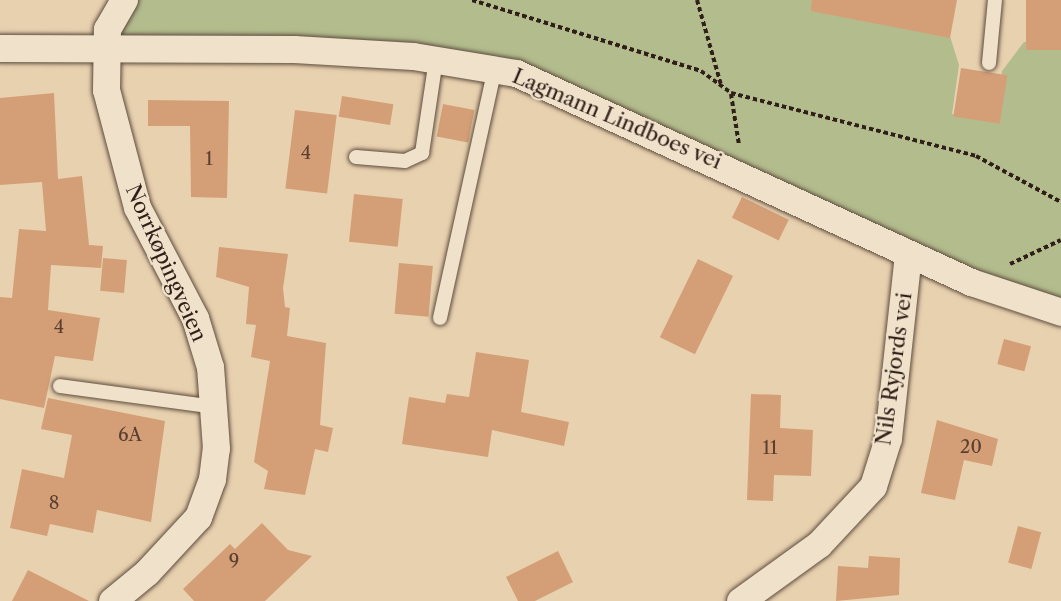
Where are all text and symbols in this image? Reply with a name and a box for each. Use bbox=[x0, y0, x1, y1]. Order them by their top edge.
street label: Lagmann Lindboes vei bbox=[508, 63, 726, 175]
house number: 4 bbox=[301, 142, 311, 164]
house number: 1 bbox=[205, 148, 213, 170]
street label: Norrkøpingveien bbox=[120, 180, 212, 346]
street label: Nils Ryjords vei bbox=[871, 291, 917, 447]
house number: 4 bbox=[54, 316, 64, 338]
house number: 6A bbox=[118, 424, 142, 446]
house number: 20 bbox=[960, 436, 982, 458]
house number: 11 bbox=[762, 437, 778, 459]
house number: 8 bbox=[49, 492, 59, 514]
house number: 9 bbox=[229, 550, 239, 572]

